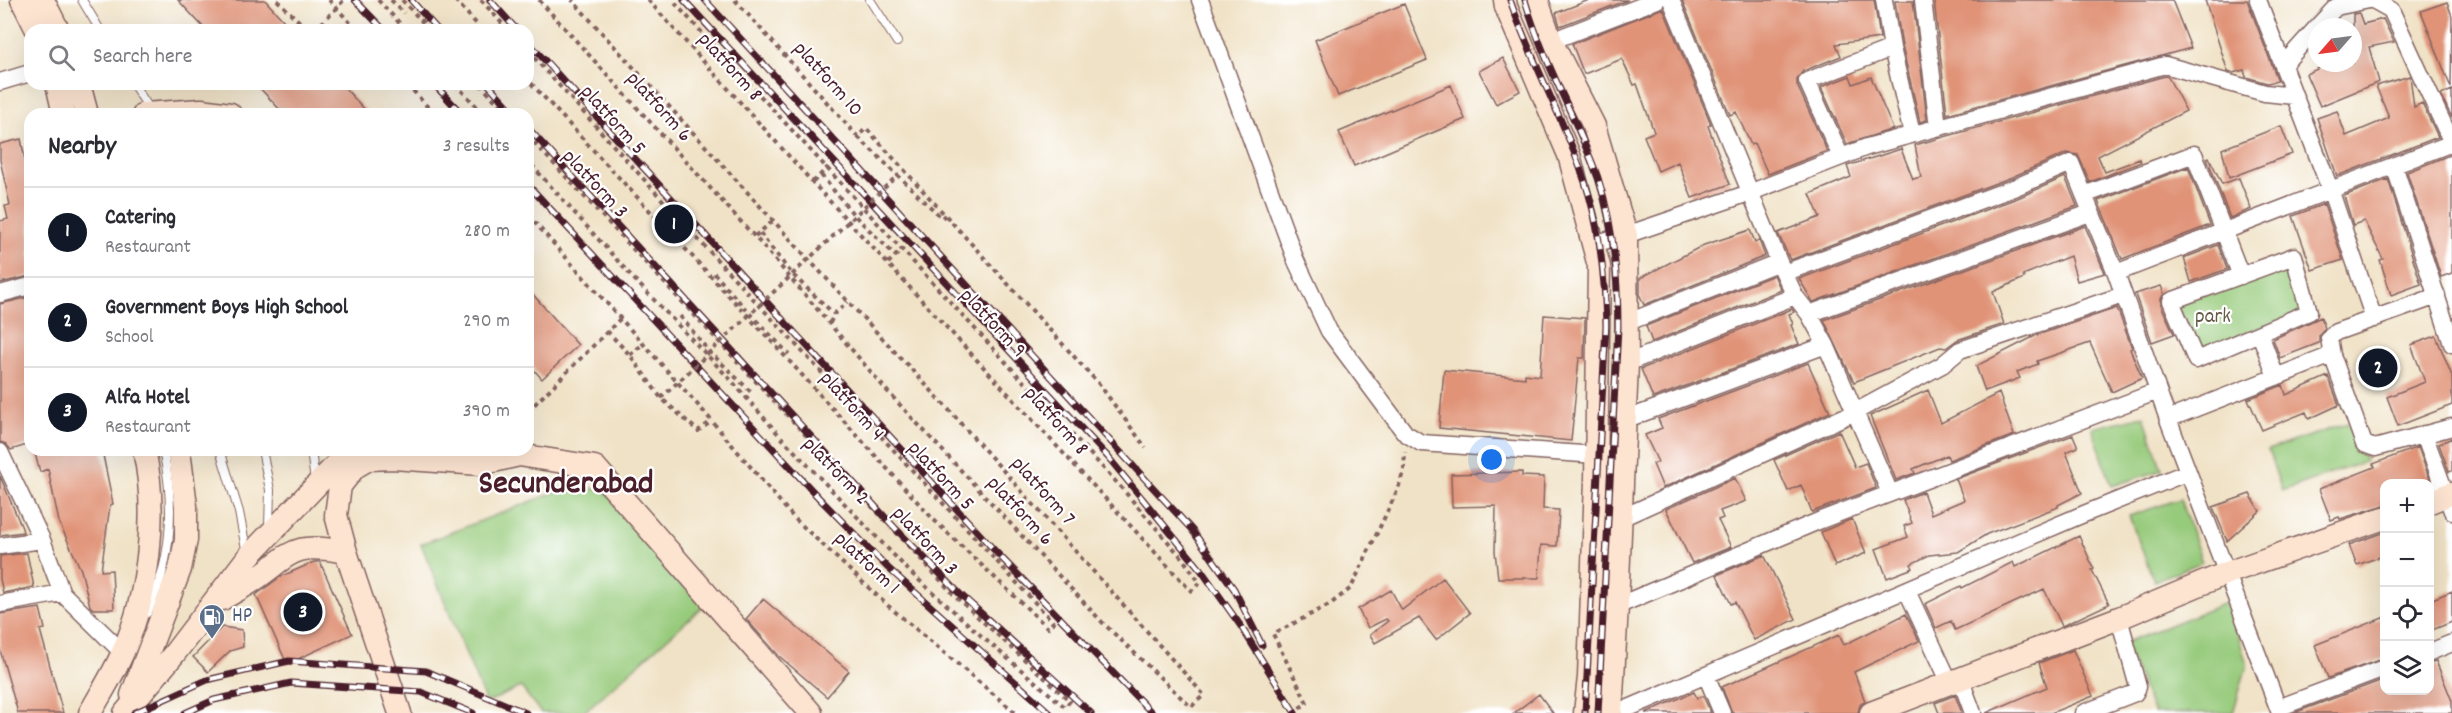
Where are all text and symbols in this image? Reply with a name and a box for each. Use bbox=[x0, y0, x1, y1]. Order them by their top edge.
north arrow bbox=[2308, 18, 2362, 72]
search box bbox=[24, 24, 534, 90]
street label: platform 8 bbox=[690, 27, 768, 109]
street label: platform 10 bbox=[785, 36, 869, 124]
icon: search bbox=[45, 41, 78, 74]
text: Search here bbox=[93, 42, 192, 73]
street label: platform 6 bbox=[618, 66, 698, 150]
street label: platform 5 bbox=[572, 79, 652, 163]
text: Nearby bbox=[48, 129, 116, 166]
text: 3 results bbox=[443, 133, 510, 161]
street label: platform 3 bbox=[554, 144, 634, 226]
pin: 1 bbox=[654, 202, 694, 246]
text: Catering bbox=[105, 203, 176, 234]
text: 1 bbox=[65, 218, 70, 246]
text: 280 m bbox=[464, 218, 510, 246]
text: Restaurant bbox=[105, 234, 191, 262]
street label: platform 9 bbox=[952, 282, 1032, 366]
text: Government Boys High School bbox=[105, 293, 348, 324]
park label: park bbox=[2195, 303, 2231, 333]
text: 2 bbox=[63, 308, 72, 336]
text: 290 m bbox=[463, 308, 510, 336]
text: School bbox=[105, 324, 154, 352]
pin: 2 bbox=[2358, 346, 2398, 391]
street label: platform 4 bbox=[811, 365, 891, 449]
street label: platform 8 bbox=[1016, 381, 1094, 463]
text: Alfa Hotel bbox=[105, 383, 189, 414]
text: 3 bbox=[63, 398, 72, 426]
text: 390 m bbox=[463, 398, 510, 426]
text: Restaurant bbox=[105, 414, 191, 442]
street label: platform 2 bbox=[795, 431, 875, 513]
street label: platform 5 bbox=[900, 435, 980, 519]
your location bbox=[1477, 445, 1506, 474]
street label: platform 7 bbox=[1003, 451, 1081, 533]
district label: Secunderabad bbox=[479, 462, 653, 509]
street label: platform 6 bbox=[979, 470, 1059, 554]
map controls bbox=[2380, 479, 2434, 695]
button: + bbox=[2380, 479, 2434, 533]
street label: platform 3 bbox=[884, 501, 964, 583]
street label: platform 1 bbox=[826, 526, 906, 602]
button: − bbox=[2380, 533, 2434, 587]
button: locate bbox=[2380, 587, 2434, 641]
pin: 3 bbox=[284, 590, 322, 634]
fuel station icon: HP bbox=[197, 602, 227, 640]
place label: HP bbox=[232, 602, 252, 632]
button: layers bbox=[2380, 641, 2434, 695]

